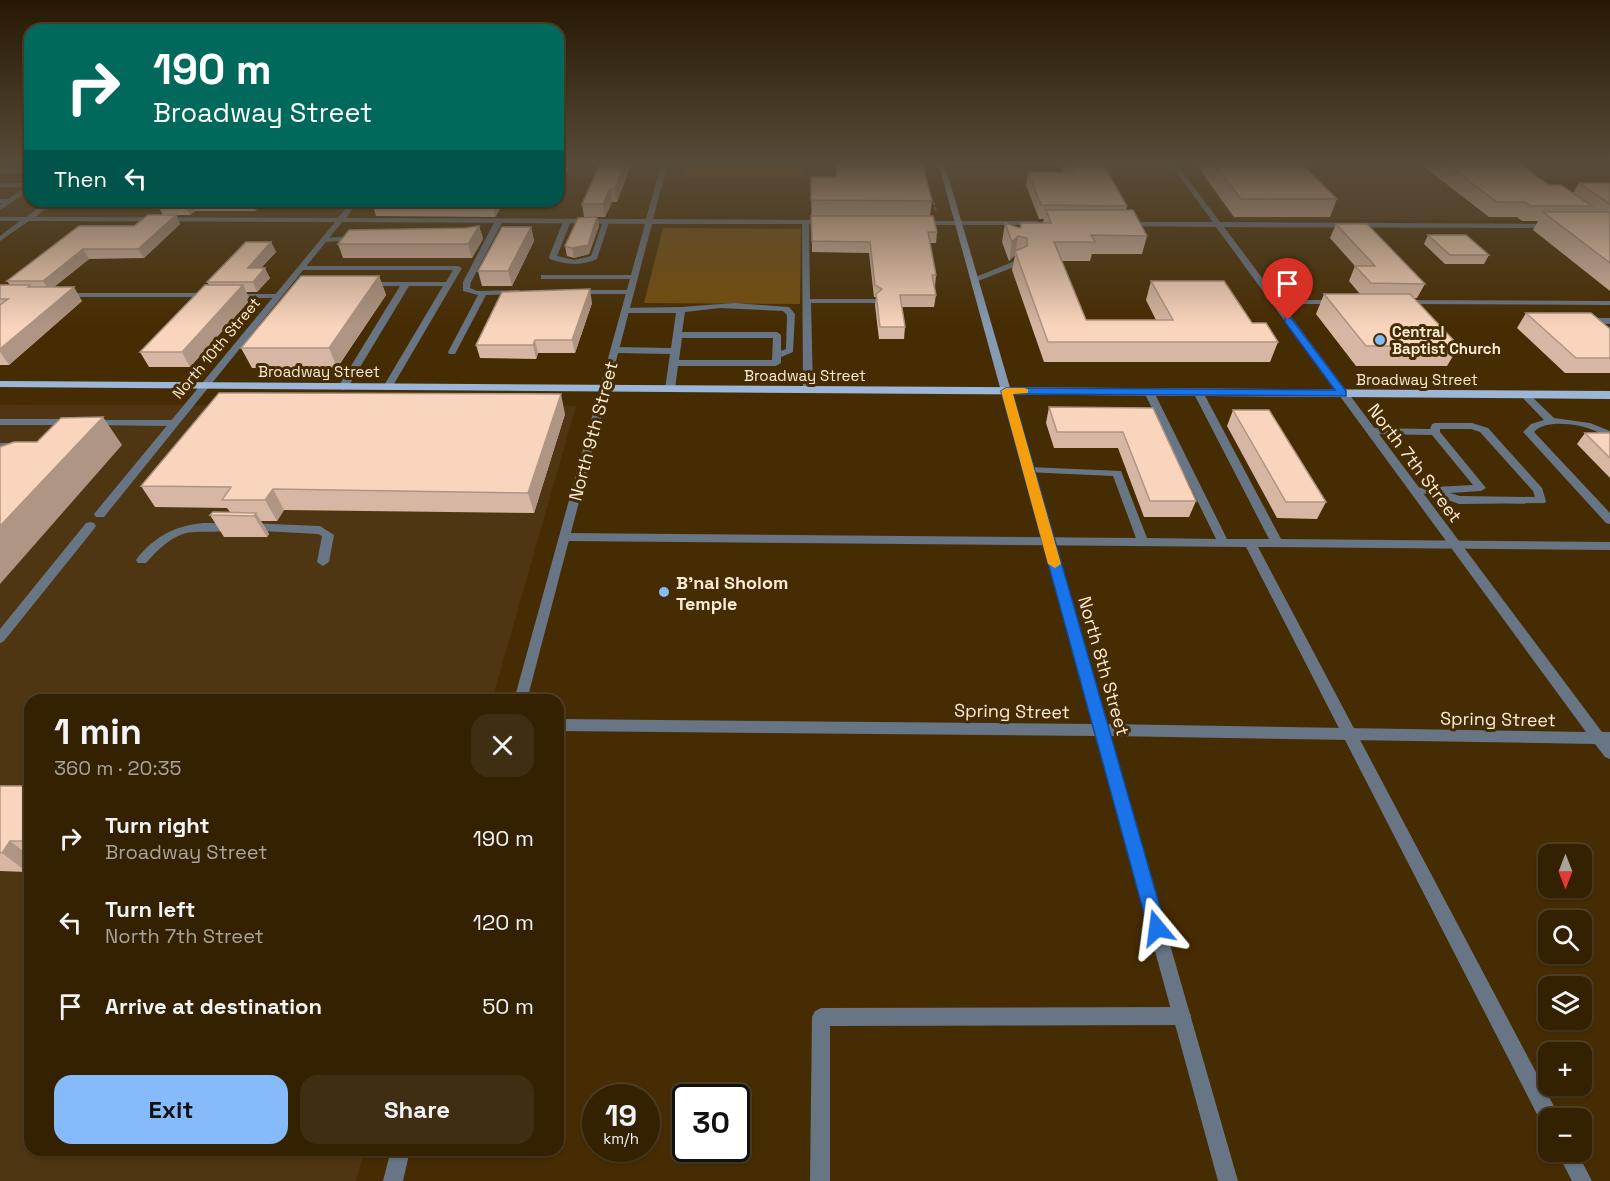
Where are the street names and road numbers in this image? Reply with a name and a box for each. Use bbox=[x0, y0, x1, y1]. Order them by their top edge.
street label: North 10th Street bbox=[168, 293, 264, 403]
street label: North 9th Street bbox=[563, 359, 623, 503]
street label: Broadway Street bbox=[258, 362, 380, 381]
street label: Broadway Street bbox=[744, 366, 866, 385]
street label: Broadway Street bbox=[1356, 370, 1478, 389]
street label: North 7th Street bbox=[1363, 399, 1467, 527]
street label: North 8th Street bbox=[1073, 594, 1135, 738]
street label: Spring Street bbox=[954, 698, 1070, 724]
street label: Spring Street bbox=[1440, 706, 1556, 732]

